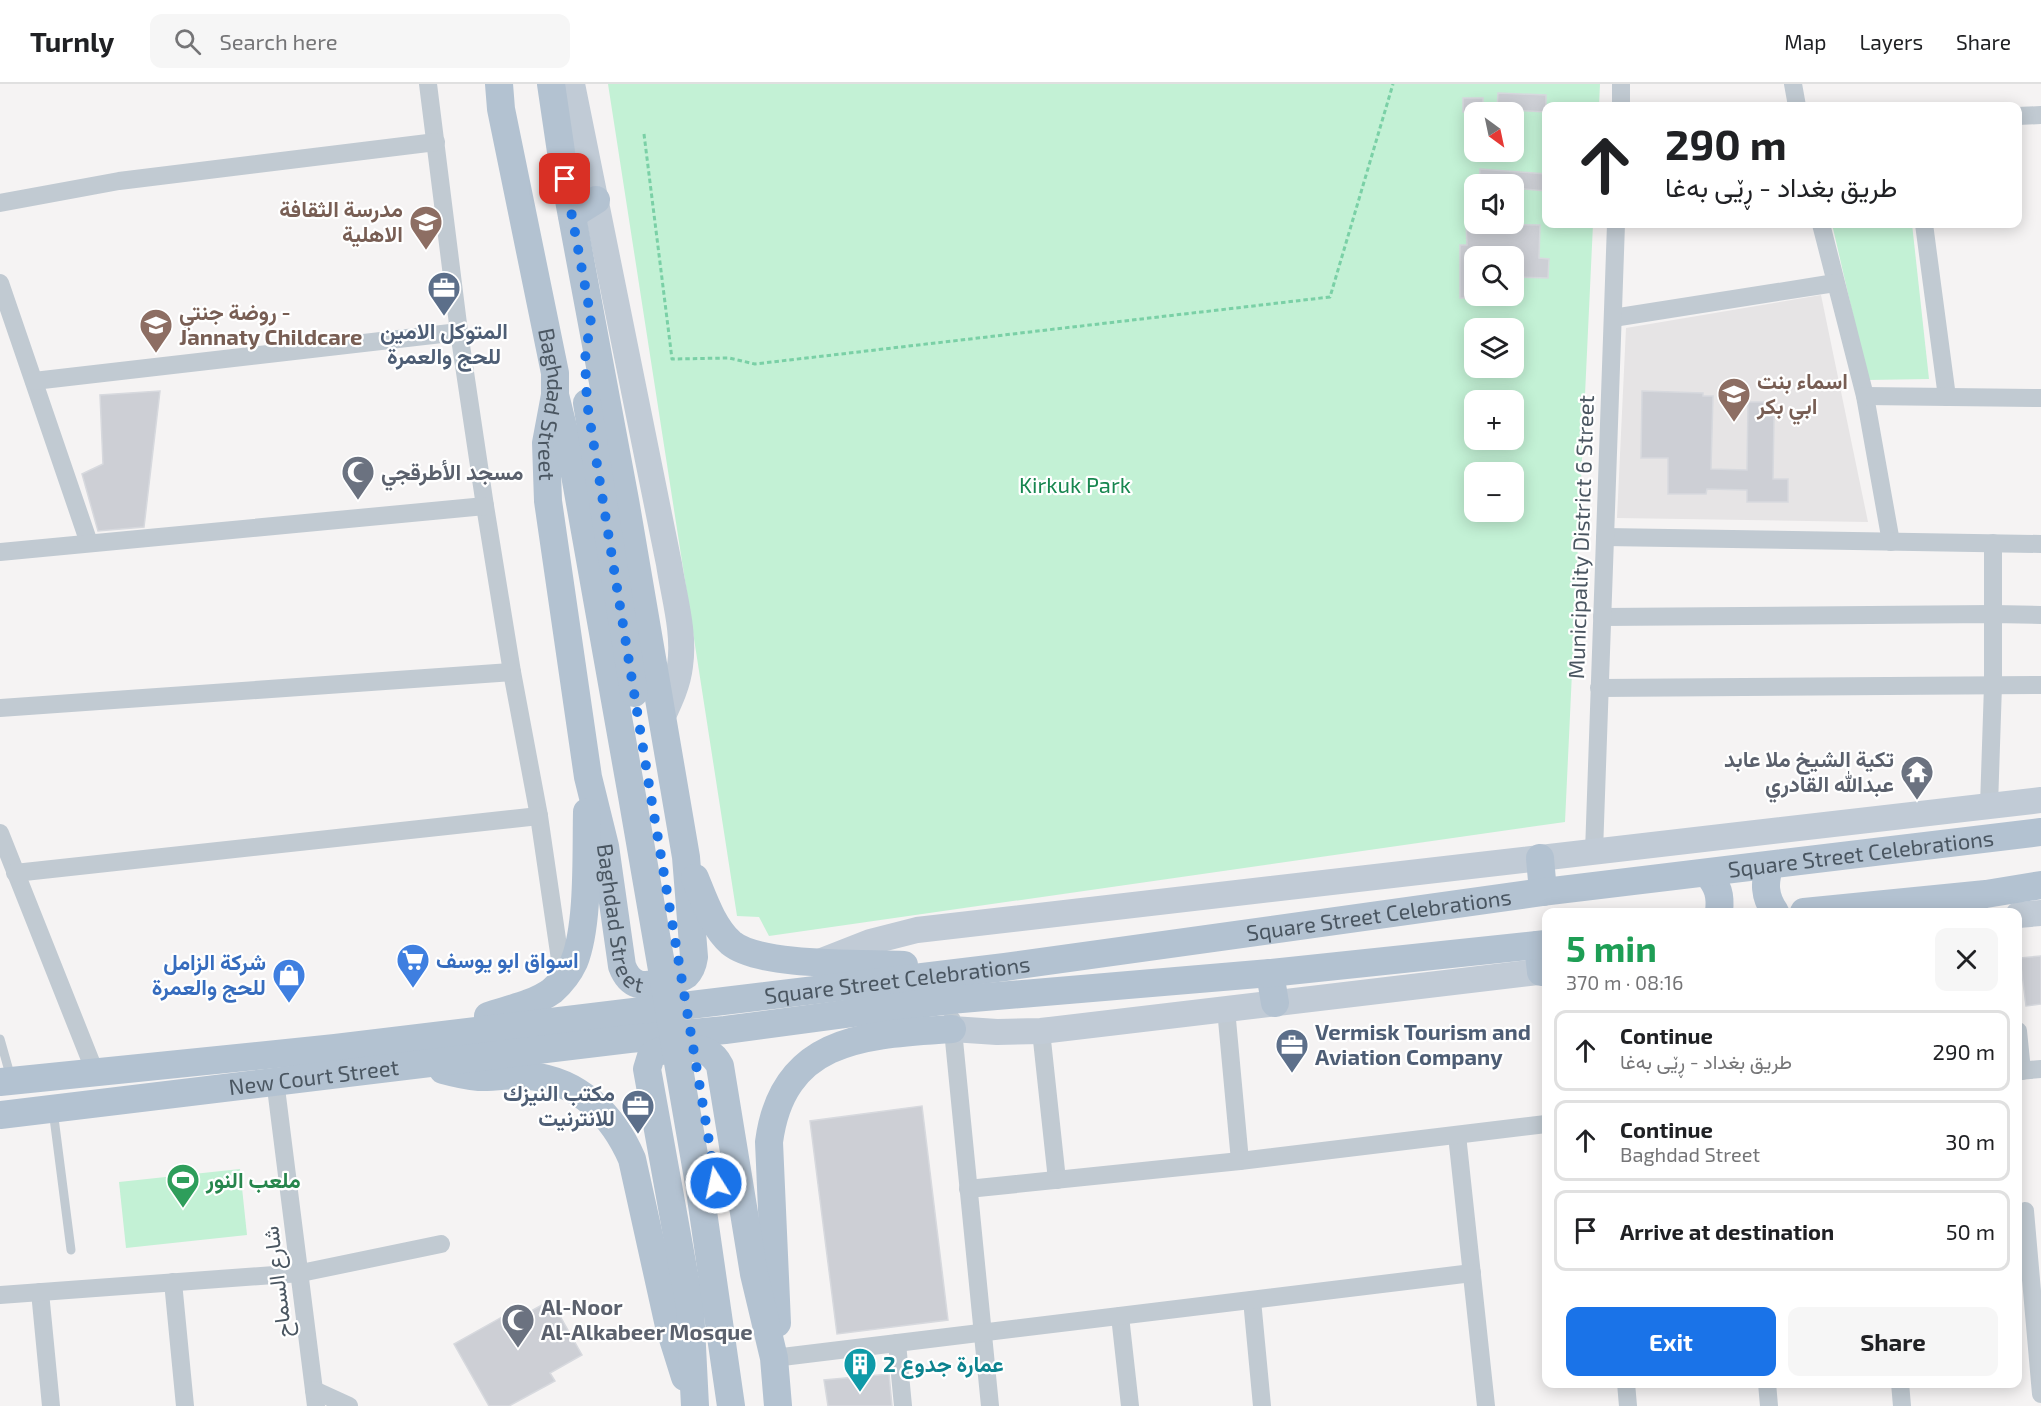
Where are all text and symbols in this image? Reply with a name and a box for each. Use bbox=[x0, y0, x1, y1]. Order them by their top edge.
search box bbox=[150, 14, 570, 68]
text: Turnly bbox=[30, 24, 114, 58]
icon: search bbox=[171, 25, 204, 58]
text: Search here bbox=[219, 28, 338, 54]
text: Map bbox=[1784, 29, 1826, 54]
text: Layers bbox=[1859, 29, 1923, 54]
text: Share bbox=[1956, 29, 2011, 54]
north arrow bbox=[1464, 102, 1524, 162]
map controls bbox=[1464, 102, 1524, 522]
text: 290 m bbox=[1665, 118, 1787, 168]
icon: ahead bbox=[1566, 126, 1644, 204]
pin bbox=[539, 153, 590, 204]
icon: arrive bbox=[548, 162, 581, 195]
text: طريق بغداد - ڕێی بەغا bbox=[1665, 170, 1897, 202]
button: sound bbox=[1464, 174, 1524, 234]
place label: مدرسة الثقافة الاهلية bbox=[279, 195, 403, 247]
school or university icon: مدرسة الثقافة الاهلية bbox=[408, 204, 444, 251]
button: search bbox=[1464, 246, 1524, 306]
office icon: المتوكل الامين للحج والعمرة bbox=[426, 270, 462, 317]
place label: روضة جنتي - Jannaty Childcare bbox=[179, 298, 362, 350]
school or university icon: روضة جنتي - Jannaty Childcare bbox=[138, 307, 174, 354]
place label: المتوكل الامين للحج والعمرة bbox=[380, 317, 508, 372]
button: layers bbox=[1464, 318, 1524, 378]
street label: Baghdad Street bbox=[534, 325, 570, 481]
place label: اسماء بنت ابي بكر bbox=[1756, 367, 1848, 425]
school or university icon: اسماء بنت ابي بكر bbox=[1716, 376, 1752, 423]
button: + bbox=[1464, 390, 1524, 450]
street label: Municipality District 6 Street bbox=[1562, 395, 1598, 679]
mosque icon: مسجد الأطرقجي bbox=[340, 454, 376, 501]
place label: مسجد الأطرقجي bbox=[381, 458, 523, 491]
button: − bbox=[1464, 462, 1524, 522]
park label: Kirkuk Park bbox=[1019, 471, 1131, 497]
place label: تكية الشيخ ملا عابد عبدالله القادري bbox=[1724, 745, 1894, 803]
temple icon: تكية الشيخ ملا عابد عبدالله القادري bbox=[1899, 754, 1935, 801]
street label: Square Street Celebrations bbox=[1726, 824, 1995, 882]
street label: Baghdad Street bbox=[593, 842, 646, 997]
street label: Square Street Celebrations bbox=[1244, 883, 1513, 945]
text: 5 min bbox=[1566, 926, 1657, 969]
button: close bbox=[1935, 928, 1998, 991]
supermarket icon: اسواق ابو يوسف bbox=[395, 942, 431, 989]
place label: اسواق ابو يوسف bbox=[436, 946, 579, 974]
place label: شركة الزامل للحج والعمرة bbox=[152, 948, 266, 1003]
street label: Square Street Celebrations bbox=[763, 950, 1032, 1008]
shop icon: شركة الزامل للحج والعمرة bbox=[271, 957, 307, 1004]
text: 370 m · 08:16 bbox=[1566, 970, 1683, 994]
place label: Vermisk Tourism and Aviation Company bbox=[1315, 1018, 1531, 1070]
text: Continue bbox=[1620, 1022, 1713, 1048]
office icon: Vermisk Tourism and Aviation Company bbox=[1274, 1027, 1310, 1074]
icon: ahead bbox=[1569, 1034, 1602, 1067]
text: 290 m bbox=[1933, 1038, 1995, 1064]
text: طريق بغداد - ڕێی بەغا bbox=[1620, 1049, 1792, 1073]
street label: New Court Street bbox=[227, 1053, 400, 1099]
place label: مكتب النيزك للانترنيت bbox=[503, 1079, 615, 1132]
office icon: مكتب النيزك للانترنيت bbox=[620, 1088, 656, 1135]
text: Continue bbox=[1620, 1116, 1713, 1142]
icon: ahead bbox=[1569, 1124, 1602, 1157]
text: 30 m bbox=[1945, 1128, 1995, 1154]
text: Baghdad Street bbox=[1620, 1142, 1760, 1166]
position arrow bbox=[684, 1151, 748, 1215]
sports icon: ملعب النور bbox=[165, 1162, 201, 1209]
place label: ملعب النور bbox=[205, 1166, 301, 1194]
icon: arrive bbox=[1569, 1214, 1602, 1247]
text: Arrive at destination bbox=[1620, 1218, 1834, 1244]
text: 50 m bbox=[1946, 1218, 1995, 1244]
street label: شارع السماح bbox=[256, 1224, 299, 1339]
place label: Al-Noor Al-Alkabeer Mosque bbox=[541, 1293, 753, 1344]
mosque icon: Al-Noor Al-Alkabeer Mosque bbox=[500, 1302, 536, 1349]
button: Exit bbox=[1566, 1307, 1776, 1376]
button: Share bbox=[1788, 1307, 1998, 1376]
building icon: عمارة جدوع 2 bbox=[842, 1346, 878, 1393]
place label: عمارة جدوع 2 bbox=[883, 1350, 1004, 1379]

